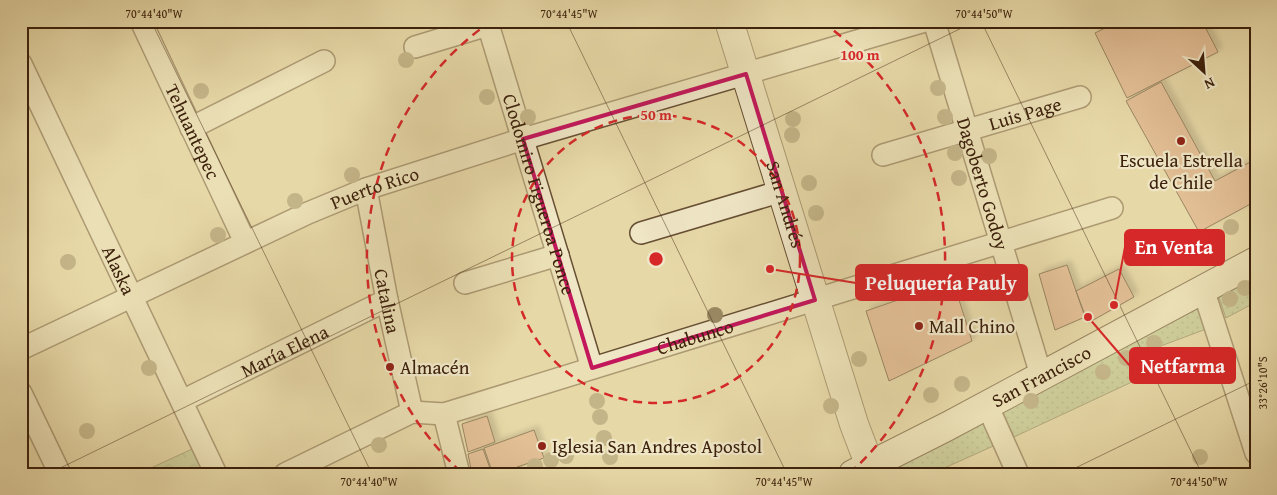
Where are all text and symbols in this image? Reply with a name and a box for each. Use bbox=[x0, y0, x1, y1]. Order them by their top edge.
text: 70°44'40"W bbox=[125, 5, 184, 22]
text: 70°44'45"W bbox=[540, 5, 599, 22]
text: 70°44'50"W bbox=[955, 5, 1014, 22]
text: 100 m bbox=[840, 44, 880, 65]
north arrow bbox=[1180, 48, 1230, 98]
text: N bbox=[1201, 73, 1218, 95]
street label: Tehuantepec bbox=[158, 79, 227, 184]
street label: Luis Page bbox=[985, 89, 1065, 137]
street label: Clodomiro Figueroa Ponce bbox=[496, 90, 583, 298]
text: 50 m bbox=[640, 104, 672, 125]
street label: Dagoberto Godoy bbox=[950, 114, 1017, 254]
marker: Escuela Estrella de Chile bbox=[1175, 135, 1187, 147]
place label: Escuela Estrella de Chile bbox=[1119, 146, 1243, 196]
street label: San Andrés bbox=[759, 157, 813, 251]
street label: Puerto Rico bbox=[326, 159, 422, 216]
callout: En Venta bbox=[1125, 230, 1224, 265]
text: En Venta bbox=[1135, 232, 1214, 261]
street label: Alaska bbox=[95, 240, 143, 299]
centre of rings bbox=[647, 250, 665, 268]
callout: Peluquería Pauly bbox=[856, 265, 1027, 300]
street label: Catalina bbox=[367, 266, 408, 336]
text: Peluquería Pauly bbox=[865, 268, 1017, 297]
street label: Chabunco bbox=[653, 312, 737, 362]
place label: Mall Chino bbox=[929, 312, 1015, 340]
street label: María Elena bbox=[236, 317, 333, 384]
marker: Mall Chino bbox=[913, 320, 925, 332]
street label: San Francisco bbox=[986, 338, 1096, 414]
callout: Netfarma bbox=[1130, 348, 1235, 383]
text: Netfarma bbox=[1141, 351, 1226, 380]
place label: Almacén bbox=[400, 353, 470, 381]
text: 33°26'10"S bbox=[1254, 356, 1271, 410]
marker: Almacén bbox=[384, 361, 396, 373]
place label: Iglesia San Andres Apostol bbox=[552, 432, 762, 460]
marker: Iglesia San Andres Apostol bbox=[536, 440, 548, 452]
text: 70°44'40"W bbox=[340, 473, 399, 490]
text: 70°44'45"W bbox=[755, 473, 814, 490]
text: 70°44'50"W bbox=[1170, 473, 1229, 490]

